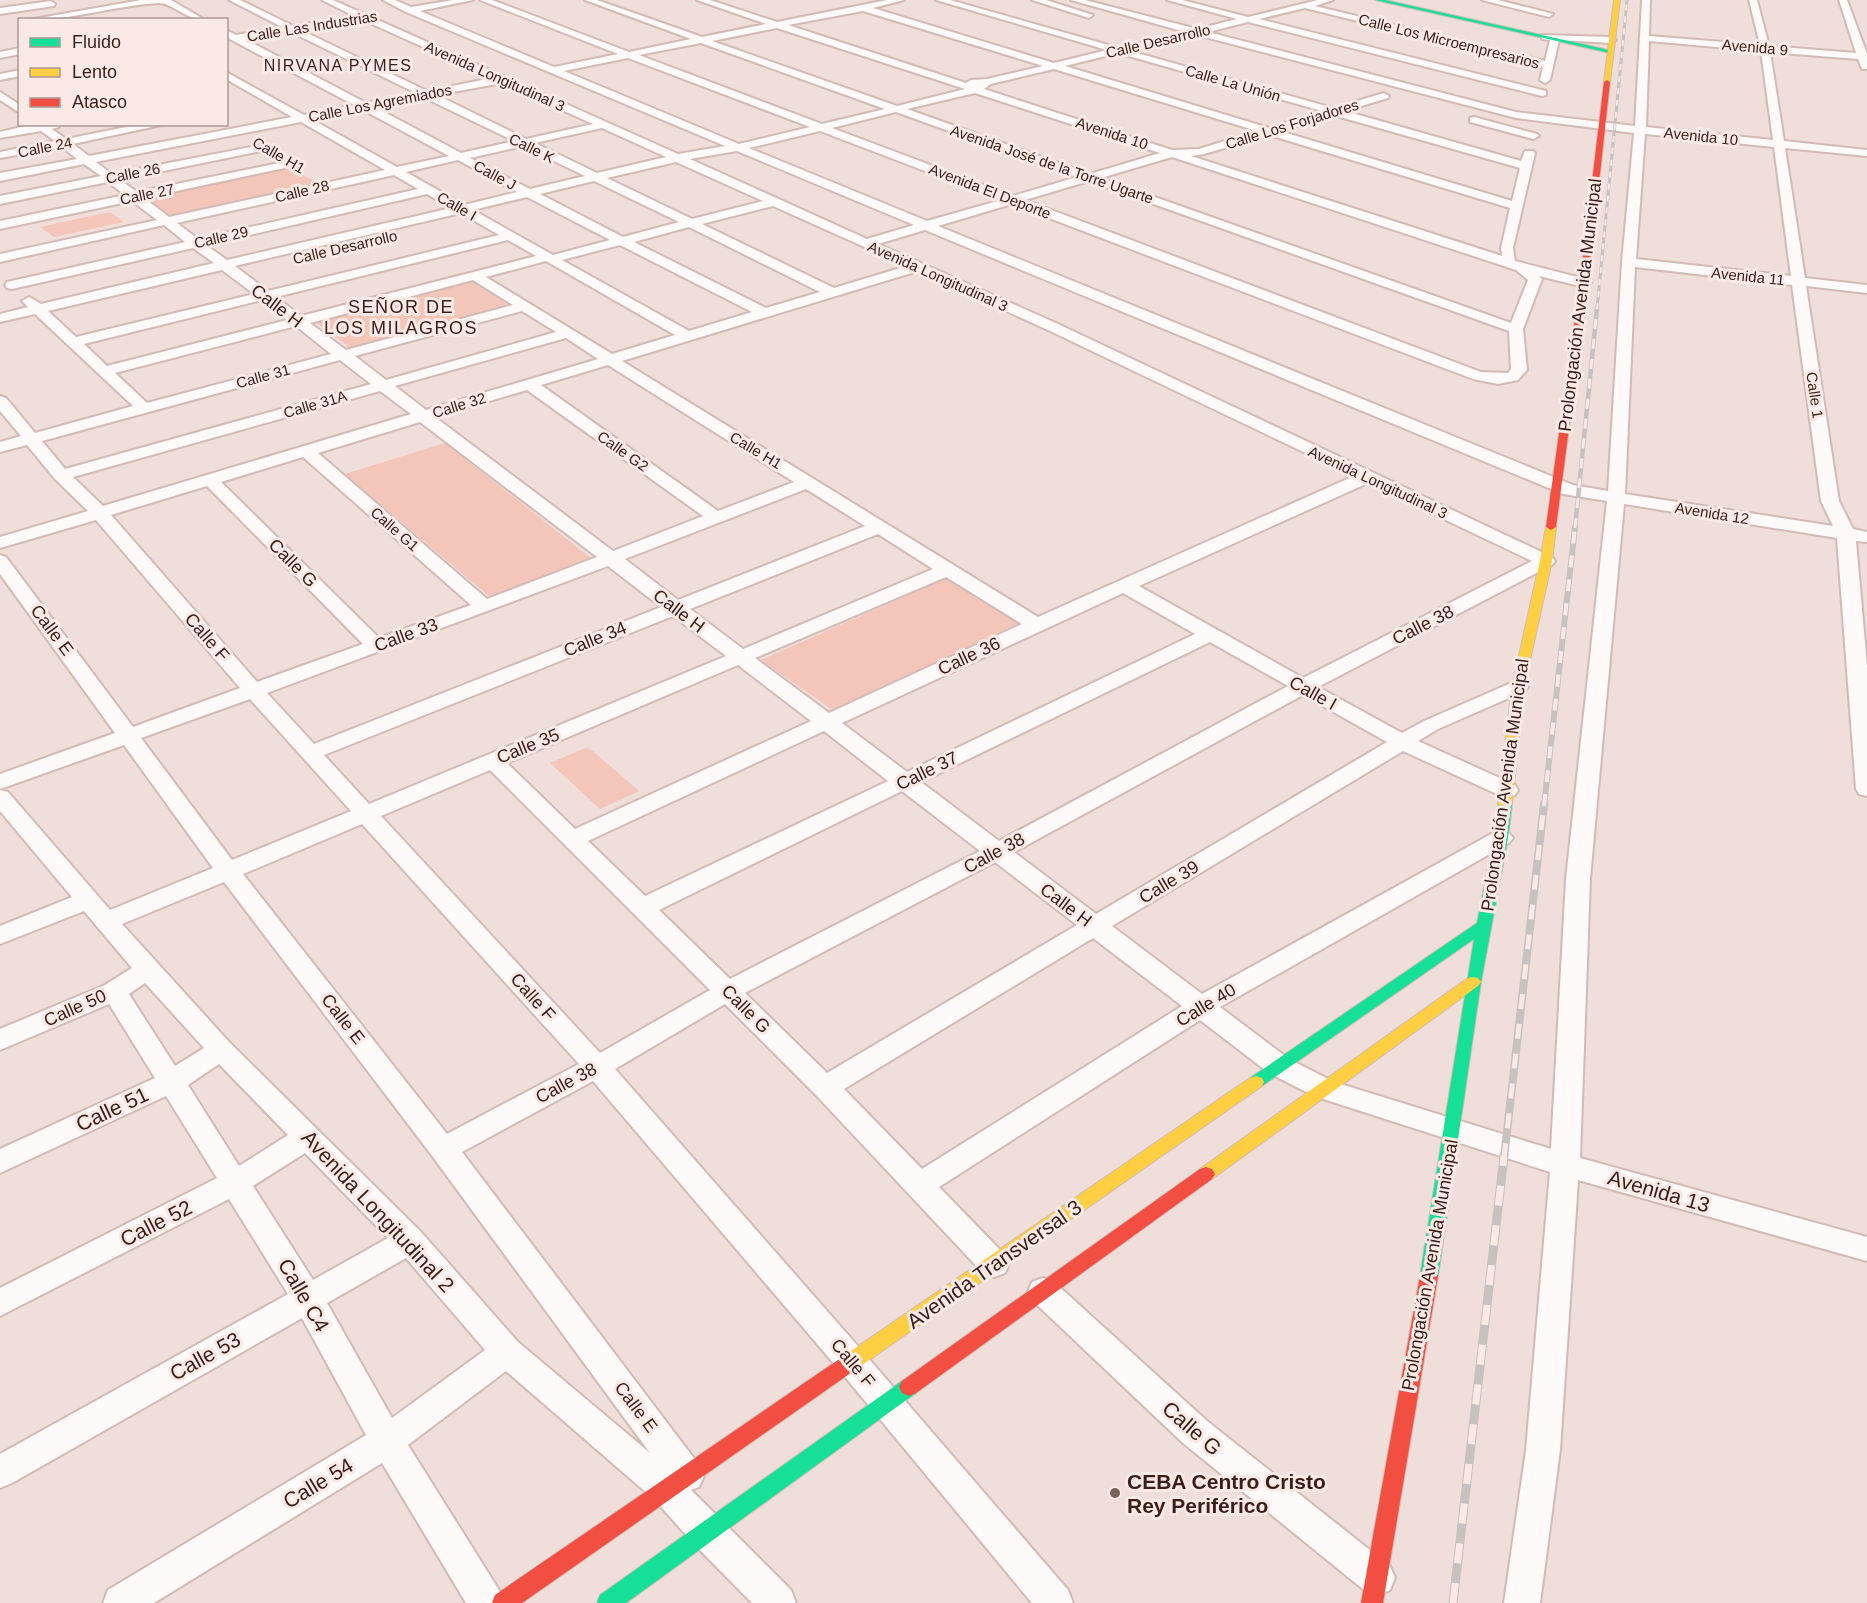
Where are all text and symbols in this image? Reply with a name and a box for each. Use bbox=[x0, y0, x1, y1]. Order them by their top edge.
street label: Calle Las Industrias bbox=[246, 7, 378, 45]
street label: Calle Los Microempresarios bbox=[1357, 10, 1541, 72]
legend bbox=[18, 18, 228, 126]
street label: Calle Desarrollo bbox=[1104, 21, 1212, 61]
text: Fluido bbox=[72, 32, 121, 52]
street label: Avenida 9 bbox=[1721, 36, 1789, 58]
street label: Avenida Longitudinal 3 bbox=[422, 37, 568, 115]
district label: NIRVANA PYMES bbox=[264, 57, 412, 74]
street label: Calle La Unión bbox=[1183, 61, 1283, 105]
text: Lento bbox=[72, 62, 117, 82]
street label: Calle Los Agremiados bbox=[307, 81, 453, 125]
text: Atasco bbox=[72, 92, 127, 112]
street label: Calle Los Forjadores bbox=[1223, 96, 1361, 152]
street label: Avenida 10 bbox=[1074, 113, 1150, 153]
street label: Avenida José de la Torre Ugarte bbox=[948, 121, 1156, 207]
street label: Avenida 10 bbox=[1663, 124, 1739, 148]
street label: Calle K bbox=[507, 130, 557, 166]
street label: Calle 24 bbox=[16, 133, 74, 161]
street label: Calle H1 bbox=[250, 133, 308, 177]
street label: Calle J bbox=[471, 157, 519, 193]
street label: Calle 26 bbox=[104, 159, 162, 187]
street label: Avenida El Deporte bbox=[927, 160, 1053, 222]
street label: Calle 28 bbox=[273, 177, 331, 205]
street label: Prolongación Avenida Municipal bbox=[1555, 177, 1605, 433]
street label: Calle 27 bbox=[118, 180, 176, 208]
street label: Calle I bbox=[434, 188, 480, 224]
street label: Calle 29 bbox=[192, 223, 250, 251]
street label: Calle Desarrollo bbox=[291, 227, 399, 267]
street label: Avenida Longitudinal 3 bbox=[865, 237, 1011, 315]
street label: Avenida 11 bbox=[1710, 264, 1786, 288]
street label: Calle H bbox=[247, 280, 307, 332]
district label: SEÑOR DE LOS MILAGROS bbox=[324, 296, 478, 338]
street label: Calle 31 bbox=[234, 361, 292, 391]
street label: Calle 1 bbox=[1803, 371, 1827, 419]
street label: Calle 31A bbox=[281, 387, 349, 421]
street label: Calle 32 bbox=[430, 389, 488, 421]
street label: Calle G2 bbox=[594, 427, 652, 475]
street label: Calle H1 bbox=[727, 428, 785, 472]
street label: Avenida Longitudinal 3 bbox=[1306, 442, 1450, 522]
street label: Avenida 12 bbox=[1674, 499, 1750, 527]
street label: Calle G1 bbox=[367, 503, 423, 555]
street label: Calle G bbox=[265, 535, 321, 591]
street label: Calle H bbox=[649, 585, 709, 637]
street label: Calle E bbox=[27, 601, 77, 659]
street label: Calle 38 bbox=[1389, 601, 1457, 649]
street label: Calle F bbox=[181, 609, 233, 665]
street label: Calle 33 bbox=[372, 614, 440, 656]
street label: Calle 34 bbox=[561, 617, 629, 661]
street label: Calle 36 bbox=[935, 633, 1003, 679]
street label: Prolongación Avenida Municipal bbox=[1477, 657, 1533, 913]
street label: Calle I bbox=[1286, 672, 1340, 714]
street label: Calle 35 bbox=[494, 724, 562, 768]
street label: Calle 37 bbox=[893, 748, 961, 794]
street label: Calle 38 bbox=[960, 829, 1028, 877]
street label: Calle 39 bbox=[1136, 856, 1202, 908]
street label: Calle H bbox=[1036, 879, 1096, 931]
street label: Calle F bbox=[506, 969, 560, 1025]
street label: Calle 40 bbox=[1173, 979, 1239, 1031]
street label: Calle G bbox=[718, 981, 774, 1037]
street label: Calle 50 bbox=[41, 985, 109, 1031]
street label: Calle E bbox=[317, 990, 369, 1048]
street label: Calle 38 bbox=[532, 1059, 600, 1107]
street label: Calle 51 bbox=[72, 1082, 152, 1136]
street label: Avenida Longitudinal 2 bbox=[297, 1126, 459, 1296]
street label: Prolongación Avenida Municipal bbox=[1398, 1138, 1462, 1392]
street label: Avenida 13 bbox=[1606, 1166, 1712, 1216]
street label: Calle 52 bbox=[116, 1195, 196, 1251]
street label: Avenida Transversal 3 bbox=[902, 1195, 1086, 1333]
street label: Calle C4 bbox=[274, 1254, 334, 1336]
street label: Calle 53 bbox=[166, 1327, 244, 1385]
street label: Calle F bbox=[827, 1335, 879, 1391]
street label: Calle E bbox=[611, 1378, 661, 1436]
street label: Calle G bbox=[1158, 1396, 1226, 1460]
street label: Calle 54 bbox=[279, 1453, 357, 1513]
place label: CEBA Centro Cristo Rey Periférico bbox=[1127, 1470, 1326, 1517]
marker: CEBA Centro Cristo Rey Periférico bbox=[1108, 1486, 1122, 1500]

